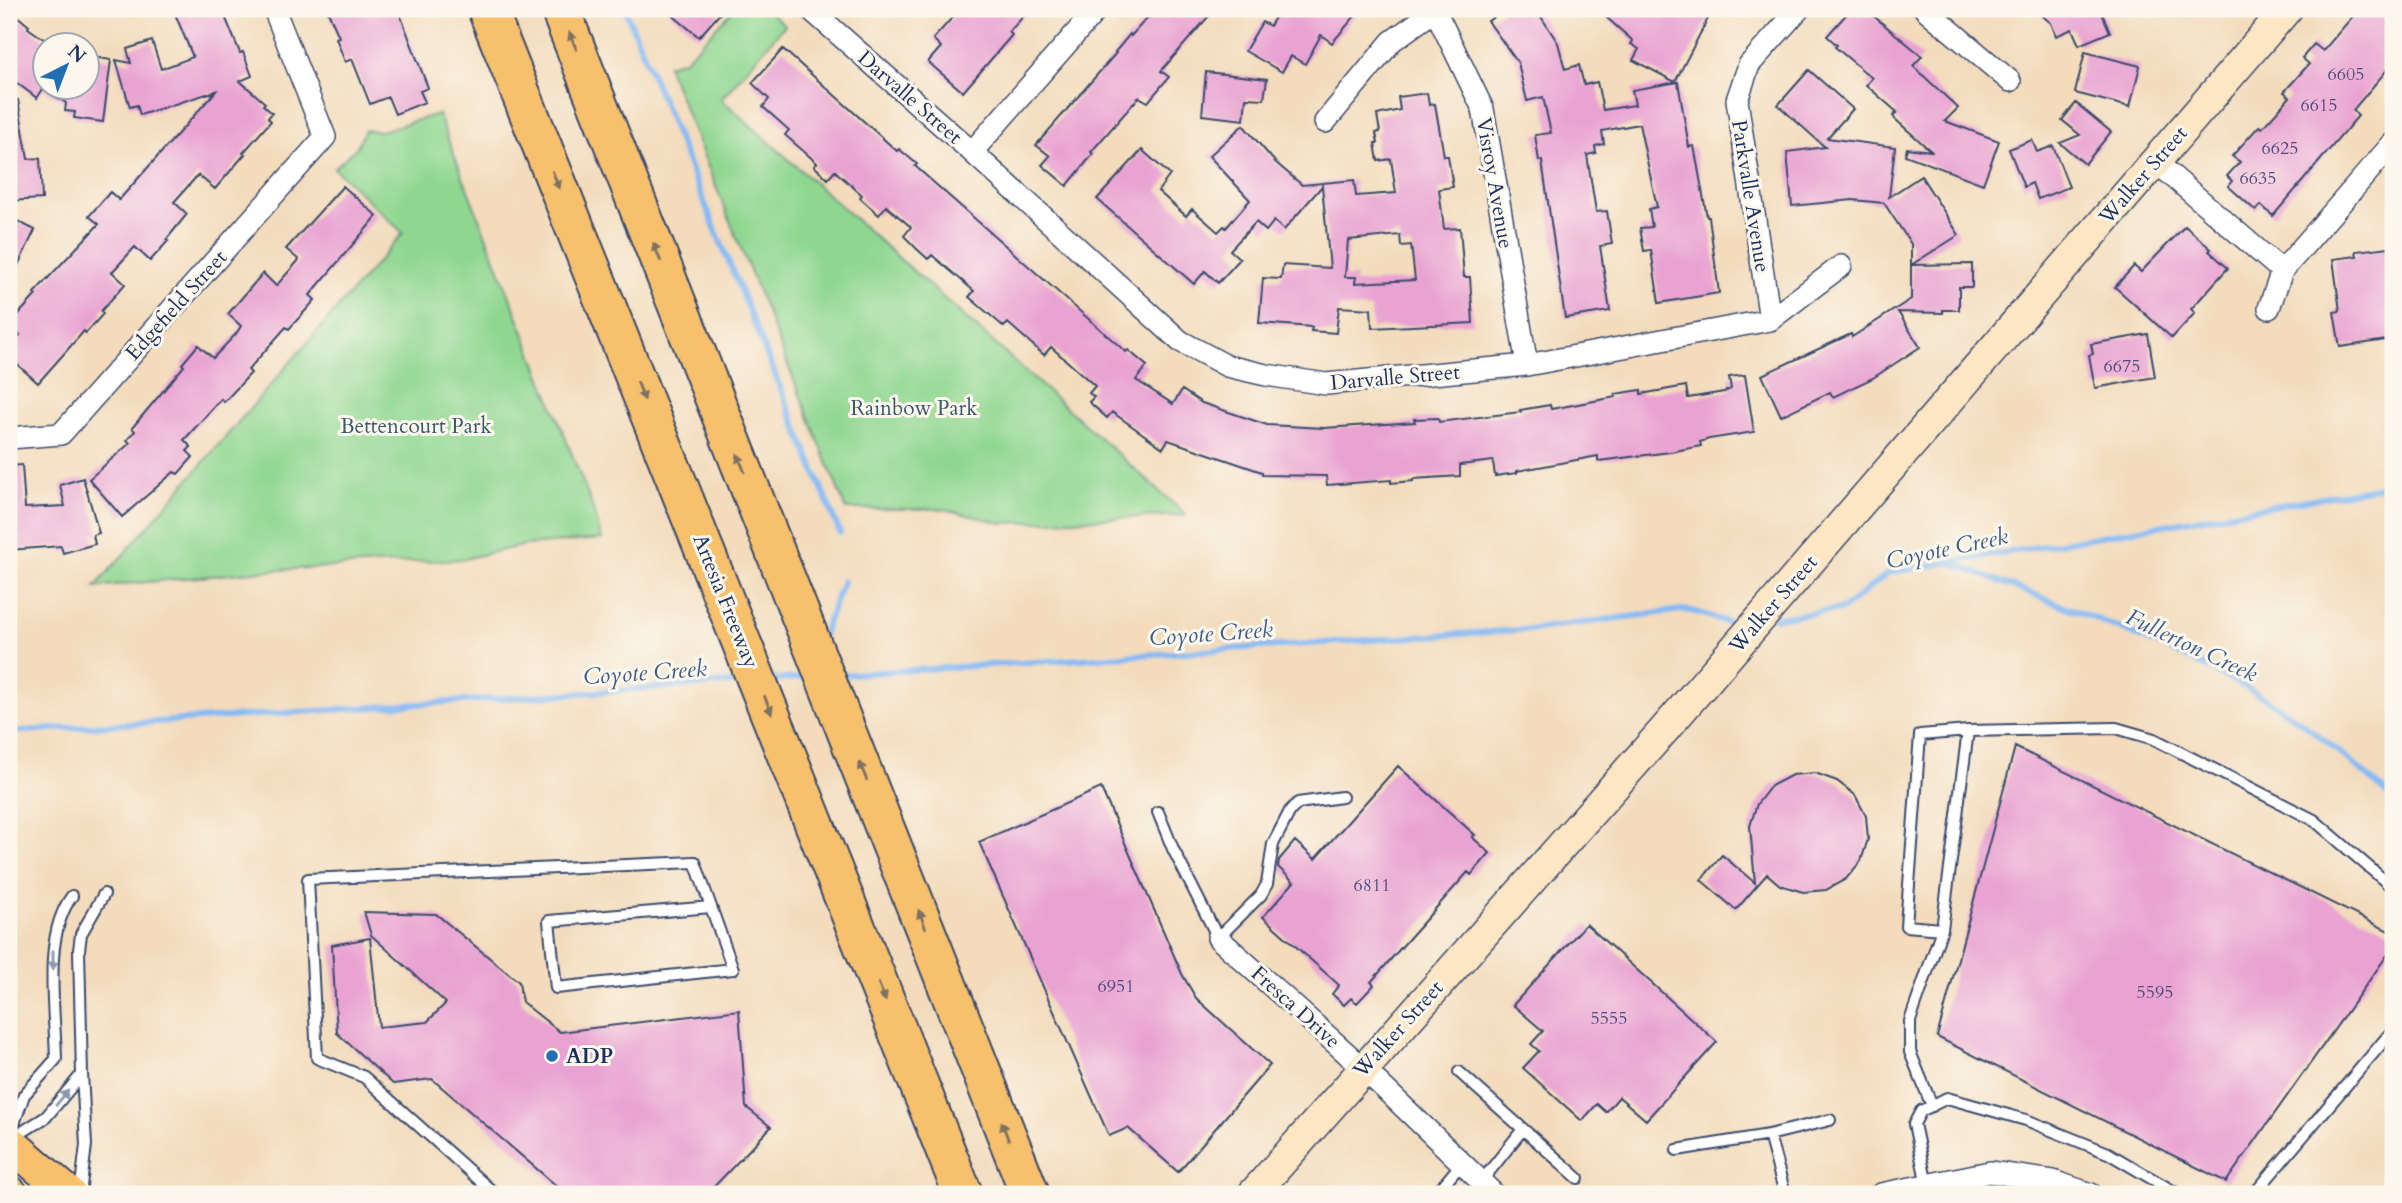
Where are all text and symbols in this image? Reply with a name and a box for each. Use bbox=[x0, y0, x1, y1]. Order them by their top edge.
one-way arrow bbox=[567, 30, 578, 51]
north arrow bbox=[32, 32, 102, 102]
text: N bbox=[62, 39, 92, 70]
street label: Darvalle Street bbox=[851, 44, 968, 151]
house number: 6605 bbox=[2328, 62, 2364, 87]
house number: 6615 bbox=[2301, 93, 2337, 118]
street label: Visroy Avenue bbox=[1469, 115, 1520, 251]
street label: Parkvalle Avenue bbox=[1724, 118, 1777, 274]
street label: Walker Street bbox=[2092, 119, 2195, 232]
house number: 6625 bbox=[2262, 136, 2298, 161]
house number: 6635 bbox=[2240, 166, 2276, 191]
one-way arrow bbox=[551, 170, 562, 191]
one-way arrow bbox=[651, 241, 662, 262]
street label: Edgefield Street bbox=[119, 244, 234, 367]
house number: 6675 bbox=[2104, 354, 2140, 379]
street label: Darvalle Street bbox=[1329, 357, 1461, 398]
one-way arrow bbox=[636, 381, 647, 402]
park label: Rainbow Park bbox=[851, 394, 978, 423]
park label: Bettencourt Park bbox=[340, 412, 492, 441]
one-way arrow bbox=[736, 453, 747, 474]
water label: Coyote Creek bbox=[1883, 520, 2012, 577]
street label: Artesia Freeway bbox=[685, 530, 766, 673]
street label: Walker Street bbox=[1722, 548, 1825, 661]
water label: Fullerton Creek bbox=[2121, 601, 2263, 690]
water label: Coyote Creek bbox=[1148, 614, 1275, 653]
water label: Coyote Creek bbox=[582, 653, 709, 692]
one-way arrow bbox=[762, 695, 773, 716]
one-way arrow bbox=[858, 761, 869, 782]
house number: 6811 bbox=[1354, 873, 1390, 898]
one-way arrow bbox=[916, 908, 927, 929]
one-way arrow bbox=[47, 949, 59, 971]
street label: Fresca Drive bbox=[1245, 959, 1347, 1055]
house number: 6951 bbox=[1098, 974, 1134, 999]
street label: Walker Street bbox=[1346, 974, 1450, 1085]
house number: 5595 bbox=[2137, 980, 2173, 1005]
one-way arrow bbox=[877, 981, 888, 1002]
house number: 5555 bbox=[1591, 1006, 1627, 1031]
place label: ADP bbox=[566, 1042, 613, 1071]
marker: ADP bbox=[544, 1048, 560, 1064]
one-way arrow bbox=[54, 1090, 69, 1108]
one-way arrow bbox=[999, 1120, 1010, 1141]

